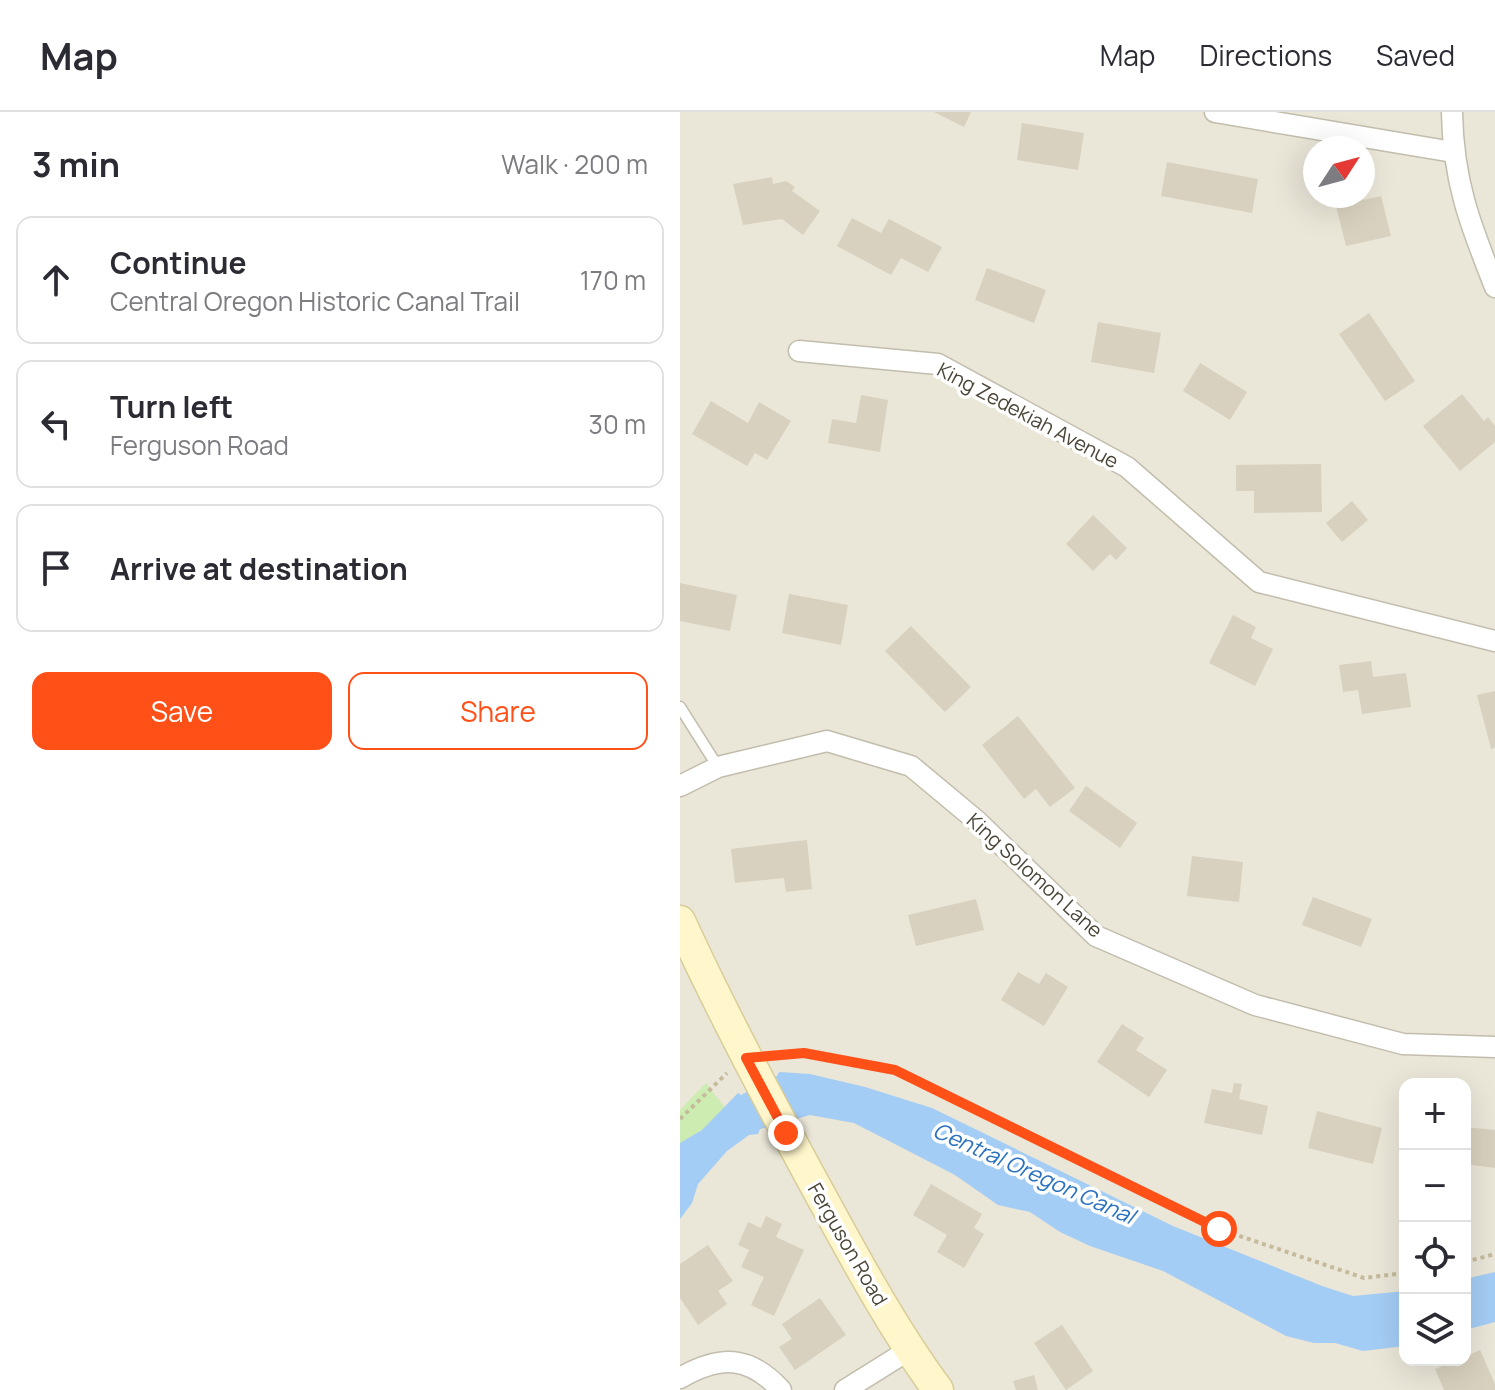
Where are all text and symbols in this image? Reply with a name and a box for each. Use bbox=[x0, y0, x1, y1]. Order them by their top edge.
text: Map bbox=[40, 29, 118, 81]
text: Map bbox=[1100, 36, 1155, 74]
text: Directions bbox=[1199, 36, 1332, 74]
text: Saved bbox=[1376, 36, 1455, 74]
north arrow bbox=[1303, 136, 1375, 208]
text: 3 min bbox=[32, 141, 120, 187]
text: Walk · 200 m bbox=[501, 146, 648, 182]
text: Continue bbox=[110, 242, 246, 283]
icon: ahead bbox=[34, 258, 78, 302]
text: 170 m bbox=[580, 262, 646, 298]
text: Central Oregon Historic Canal Trail bbox=[110, 283, 520, 319]
street label: King Zedekiah Avenue bbox=[933, 356, 1123, 474]
text: Turn left bbox=[110, 386, 233, 427]
icon: left bbox=[34, 402, 78, 446]
text: 30 m bbox=[589, 406, 646, 442]
text: Ferguson Road bbox=[110, 427, 289, 463]
icon: arrive bbox=[34, 546, 78, 590]
text: Arrive at destination bbox=[110, 548, 408, 589]
button: Save bbox=[32, 672, 332, 750]
button: Share bbox=[348, 672, 648, 750]
street label: King Solomon Lane bbox=[961, 807, 1109, 943]
map controls bbox=[1399, 1078, 1471, 1366]
button: + bbox=[1399, 1078, 1471, 1150]
route end bbox=[768, 1115, 804, 1151]
water label: Central Oregon Canal bbox=[928, 1115, 1142, 1232]
button: − bbox=[1399, 1150, 1471, 1222]
street label: Ferguson Road bbox=[802, 1178, 894, 1310]
route start bbox=[1201, 1211, 1237, 1247]
button: locate bbox=[1399, 1222, 1471, 1294]
button: layers bbox=[1399, 1294, 1471, 1366]

